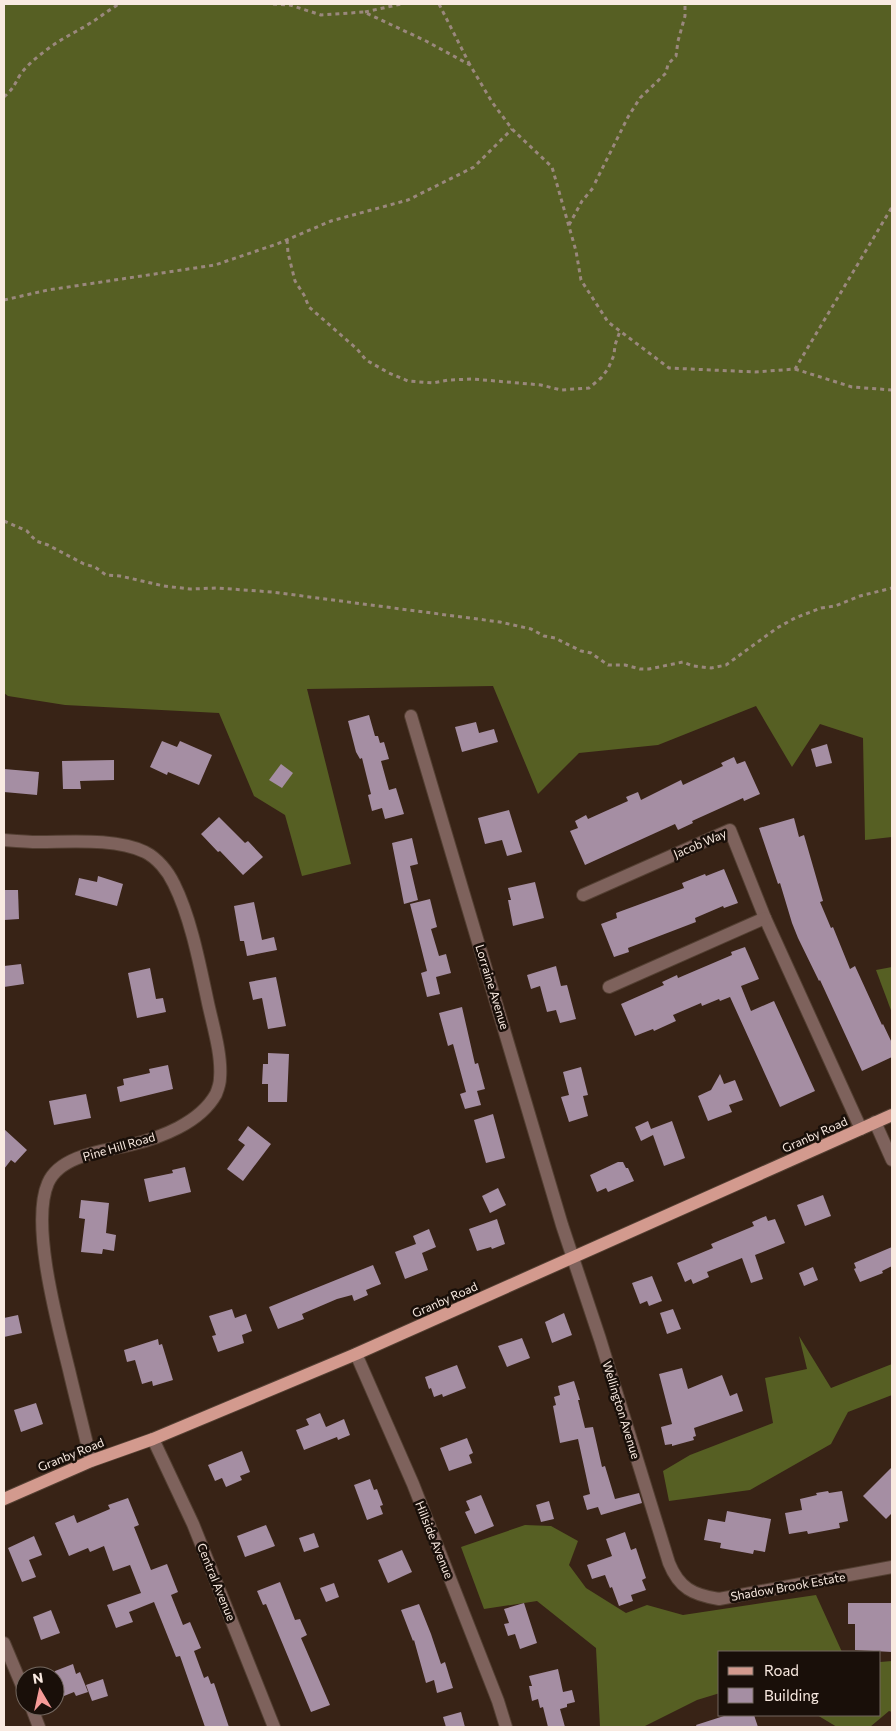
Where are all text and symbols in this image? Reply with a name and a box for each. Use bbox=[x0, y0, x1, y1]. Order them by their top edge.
street label: Jacob Way bbox=[671, 826, 729, 861]
street label: Lorraine Avenue bbox=[473, 942, 513, 1031]
street label: Granby Road bbox=[780, 1113, 850, 1155]
street label: Pine Hill Road bbox=[81, 1129, 157, 1163]
street label: Granby Road bbox=[410, 1278, 480, 1320]
street label: Wellington Avenue bbox=[600, 1359, 643, 1460]
street label: Granby Road bbox=[36, 1434, 106, 1474]
street label: Hillside Avenue bbox=[413, 1499, 457, 1580]
street label: Central Avenue bbox=[195, 1541, 239, 1623]
street label: Shadow Brook Estate bbox=[729, 1569, 846, 1603]
legend bbox=[718, 1651, 881, 1716]
text: Road bbox=[764, 1661, 799, 1679]
north arrow bbox=[15, 1666, 65, 1716]
text: N bbox=[31, 1668, 44, 1687]
text: Building bbox=[764, 1686, 819, 1704]

